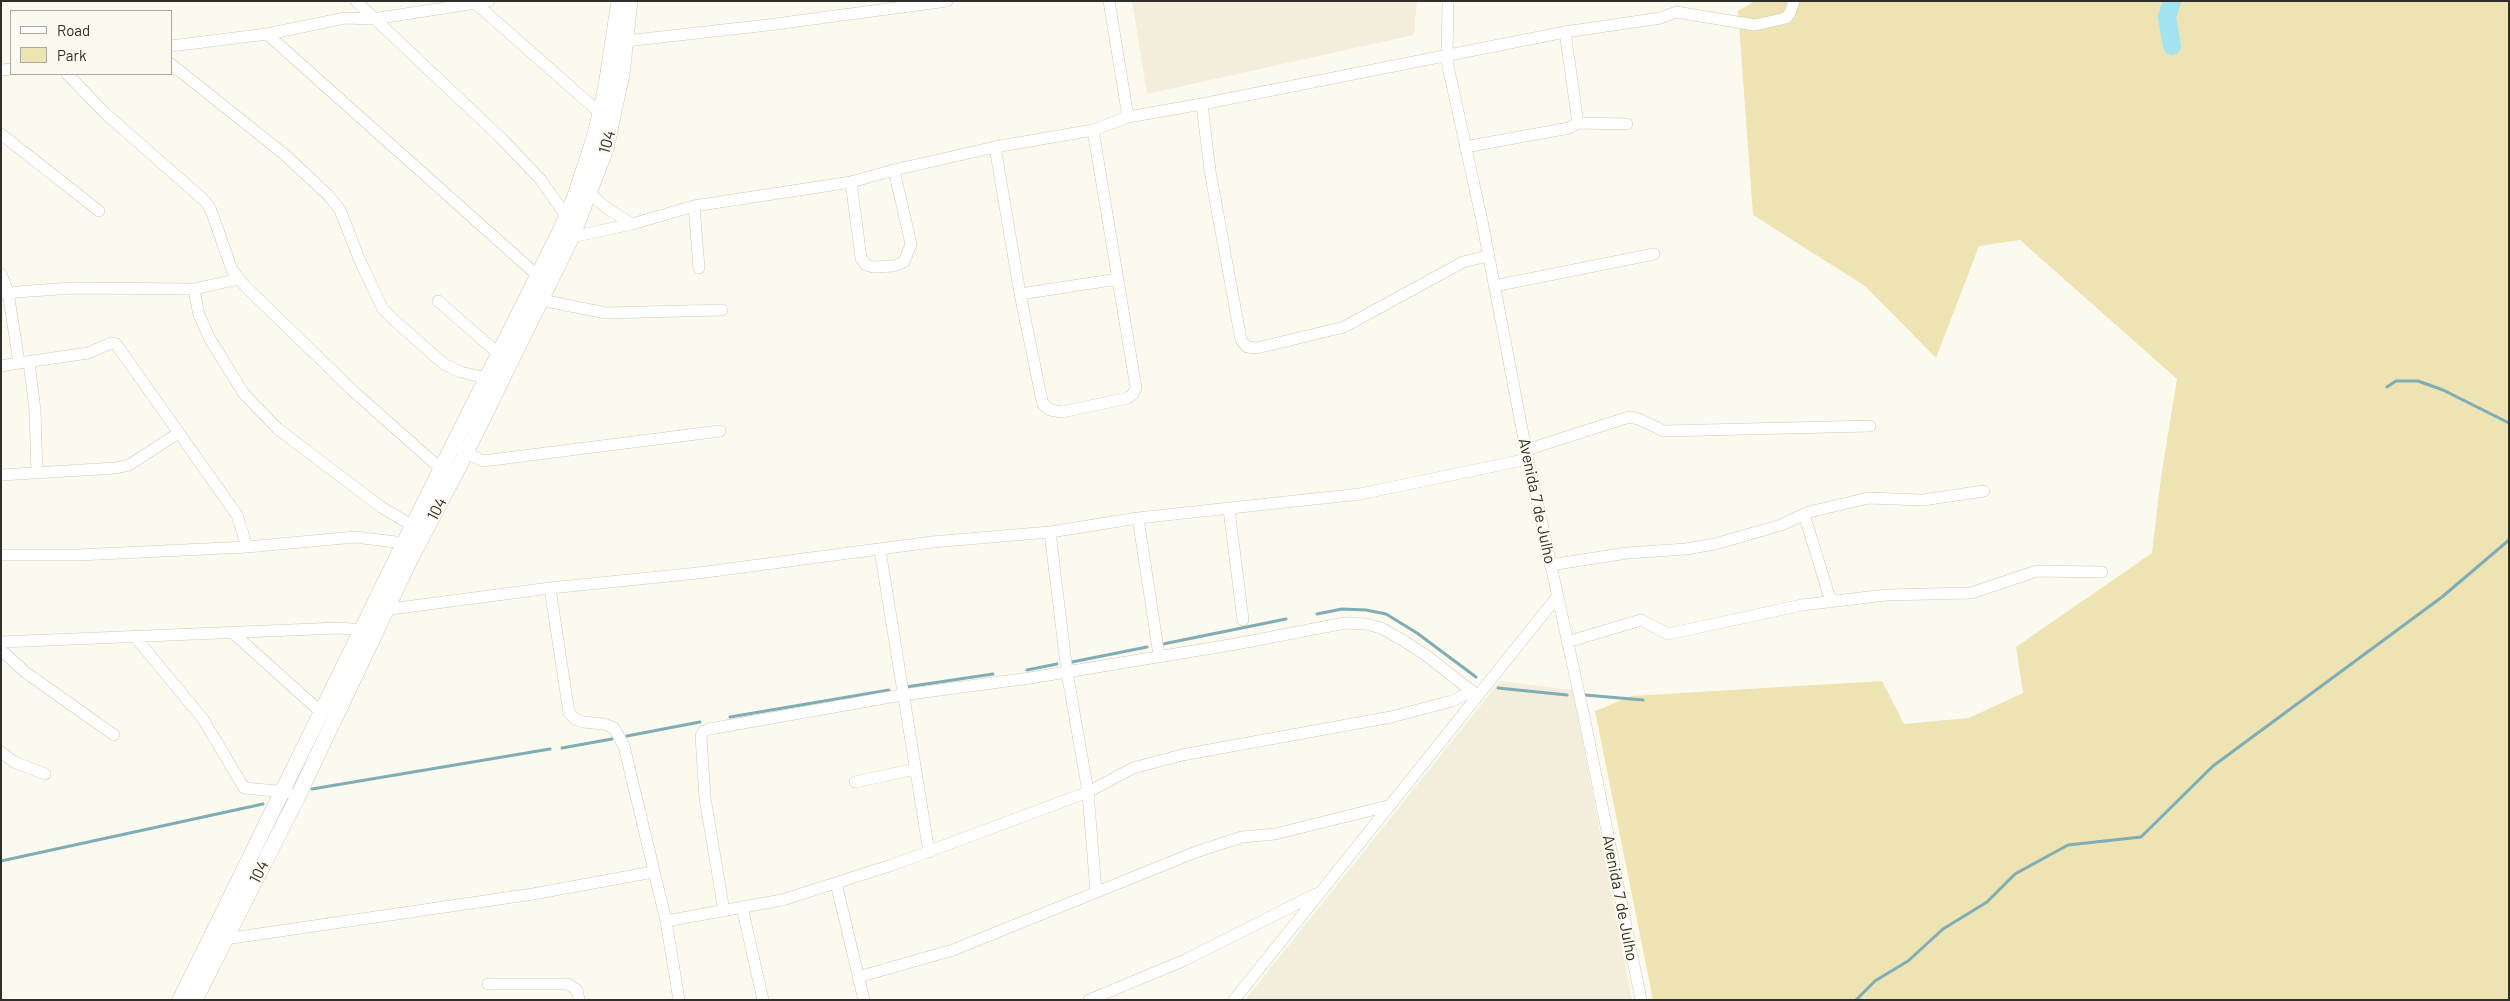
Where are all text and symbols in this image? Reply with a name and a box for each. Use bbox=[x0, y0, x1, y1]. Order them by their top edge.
legend bbox=[10, 10, 172, 75]
text: Road bbox=[57, 21, 90, 39]
text: Park bbox=[57, 46, 86, 64]
street label: 104 bbox=[595, 128, 619, 156]
street label: Avenida 7 de Julho bbox=[1514, 436, 1560, 566]
street label: 104 bbox=[423, 494, 451, 524]
street label: Avenida 7 de Julho bbox=[1598, 833, 1642, 963]
street label: 104 bbox=[245, 857, 273, 887]

